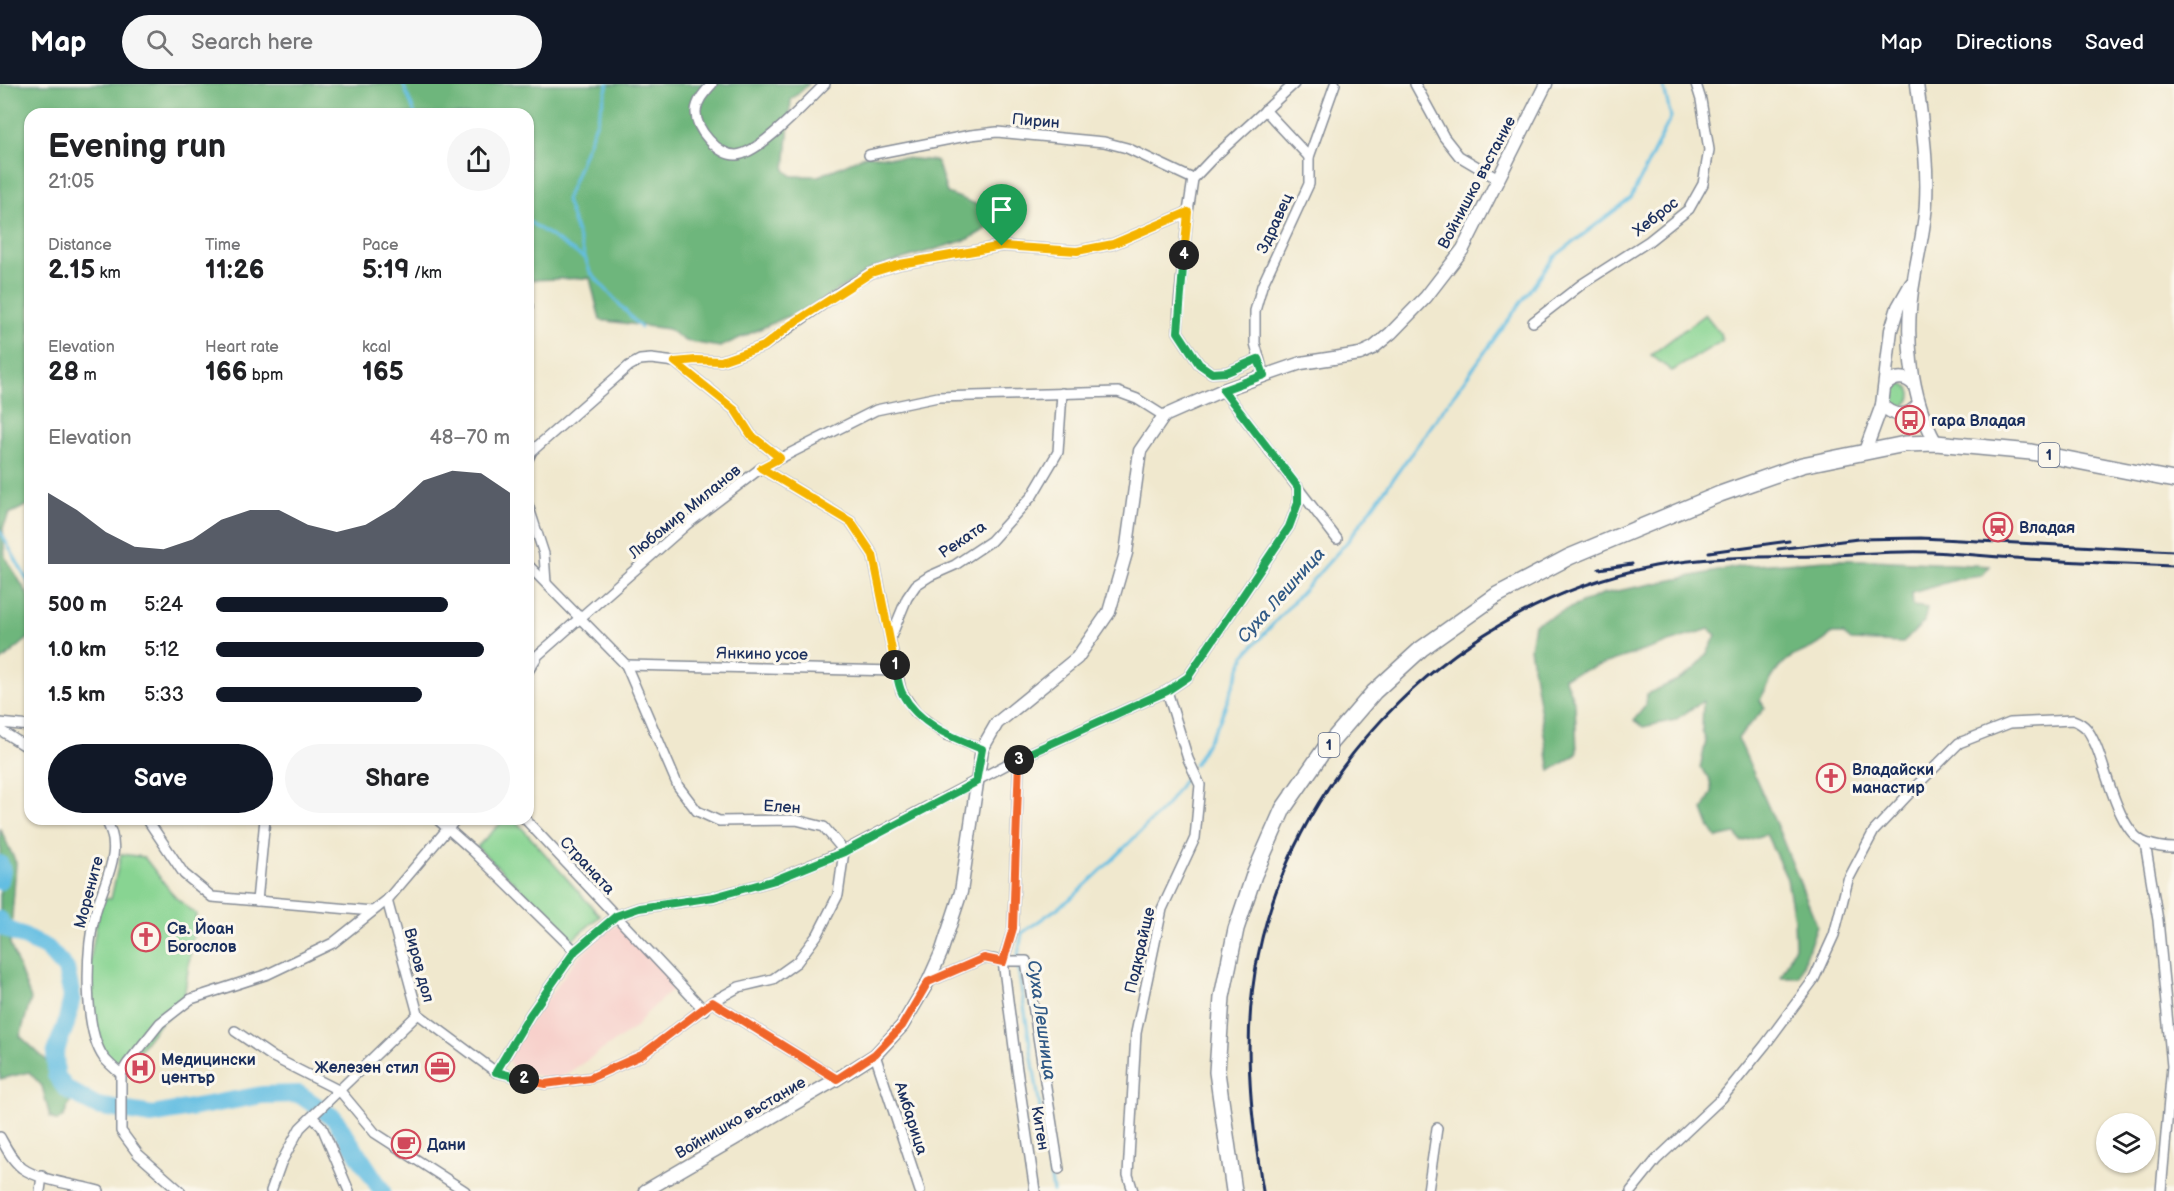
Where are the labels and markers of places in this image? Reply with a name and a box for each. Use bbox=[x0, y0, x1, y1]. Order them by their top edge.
pin bbox=[976, 184, 1027, 246]
pin: 4 bbox=[1169, 240, 1199, 270]
bus stop icon: гара Владая bbox=[1894, 404, 1926, 436]
place label: гара Владая bbox=[1931, 412, 2026, 431]
station icon: Владая bbox=[1982, 511, 2014, 543]
place label: Владая bbox=[2019, 519, 2075, 538]
pin: 1 bbox=[880, 650, 910, 680]
pin: 3 bbox=[1004, 745, 1034, 775]
place label: Владайски манастир bbox=[1852, 761, 1934, 798]
church icon: Владайски манастир bbox=[1815, 762, 1847, 794]
place label: Св. Йоан Богослов bbox=[167, 917, 237, 957]
church icon: Св. Йоан Богослов bbox=[130, 921, 162, 953]
place label: Медицински център bbox=[161, 1051, 256, 1088]
office icon: Железен стил bbox=[424, 1051, 456, 1083]
hospital icon: Медицински център bbox=[124, 1052, 156, 1084]
place label: Железен стил bbox=[314, 1059, 419, 1078]
pin: 2 bbox=[509, 1064, 539, 1094]
cafe icon: Дани bbox=[390, 1128, 422, 1160]
place label: Дани bbox=[427, 1136, 466, 1155]

